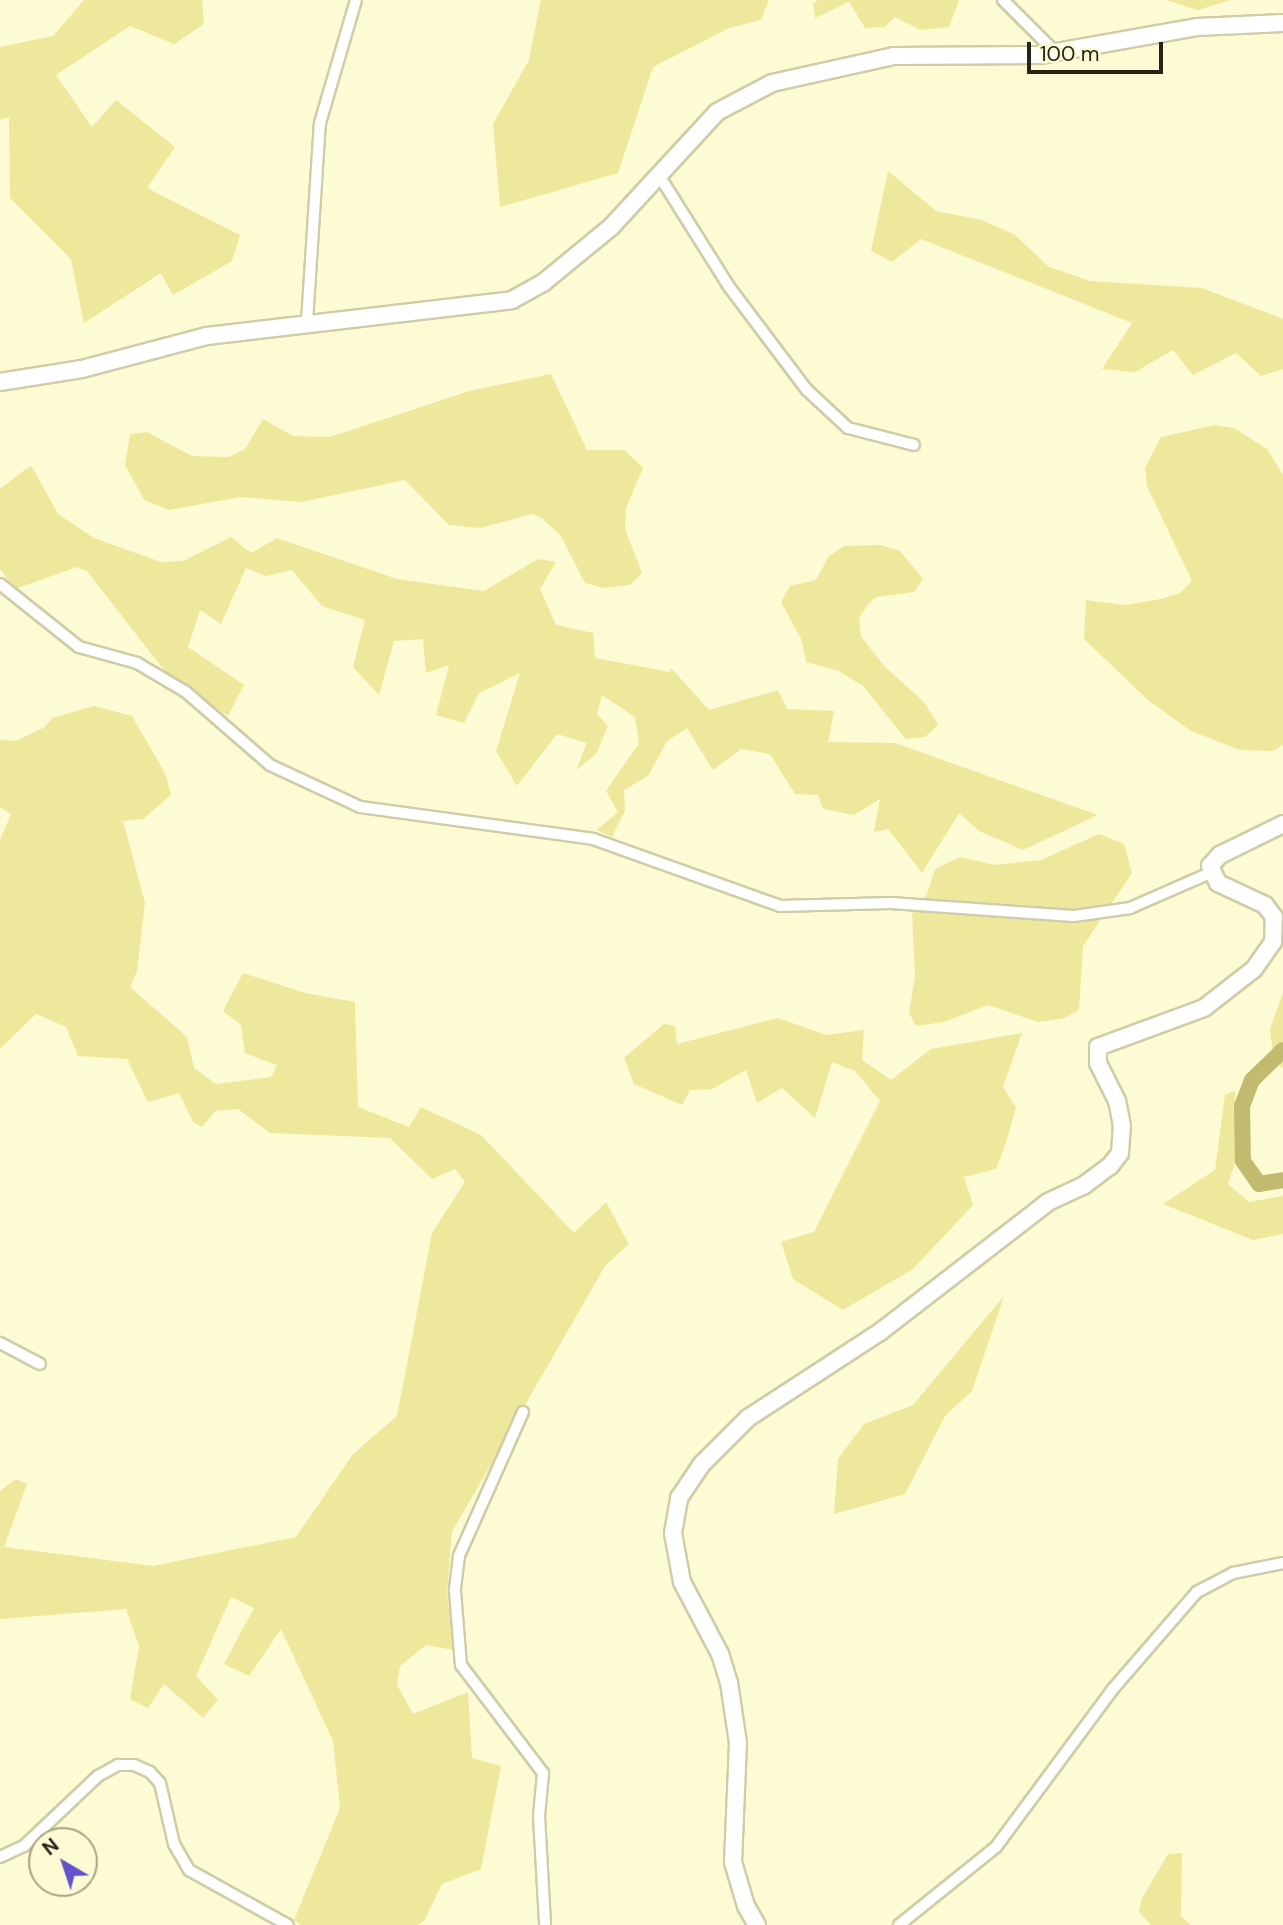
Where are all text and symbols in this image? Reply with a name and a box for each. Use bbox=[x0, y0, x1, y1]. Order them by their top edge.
scale bar bbox=[1031, 28, 1168, 72]
text: 100 m bbox=[1040, 40, 1100, 68]
north arrow bbox=[28, 1827, 98, 1897]
text: N bbox=[37, 1833, 64, 1861]

